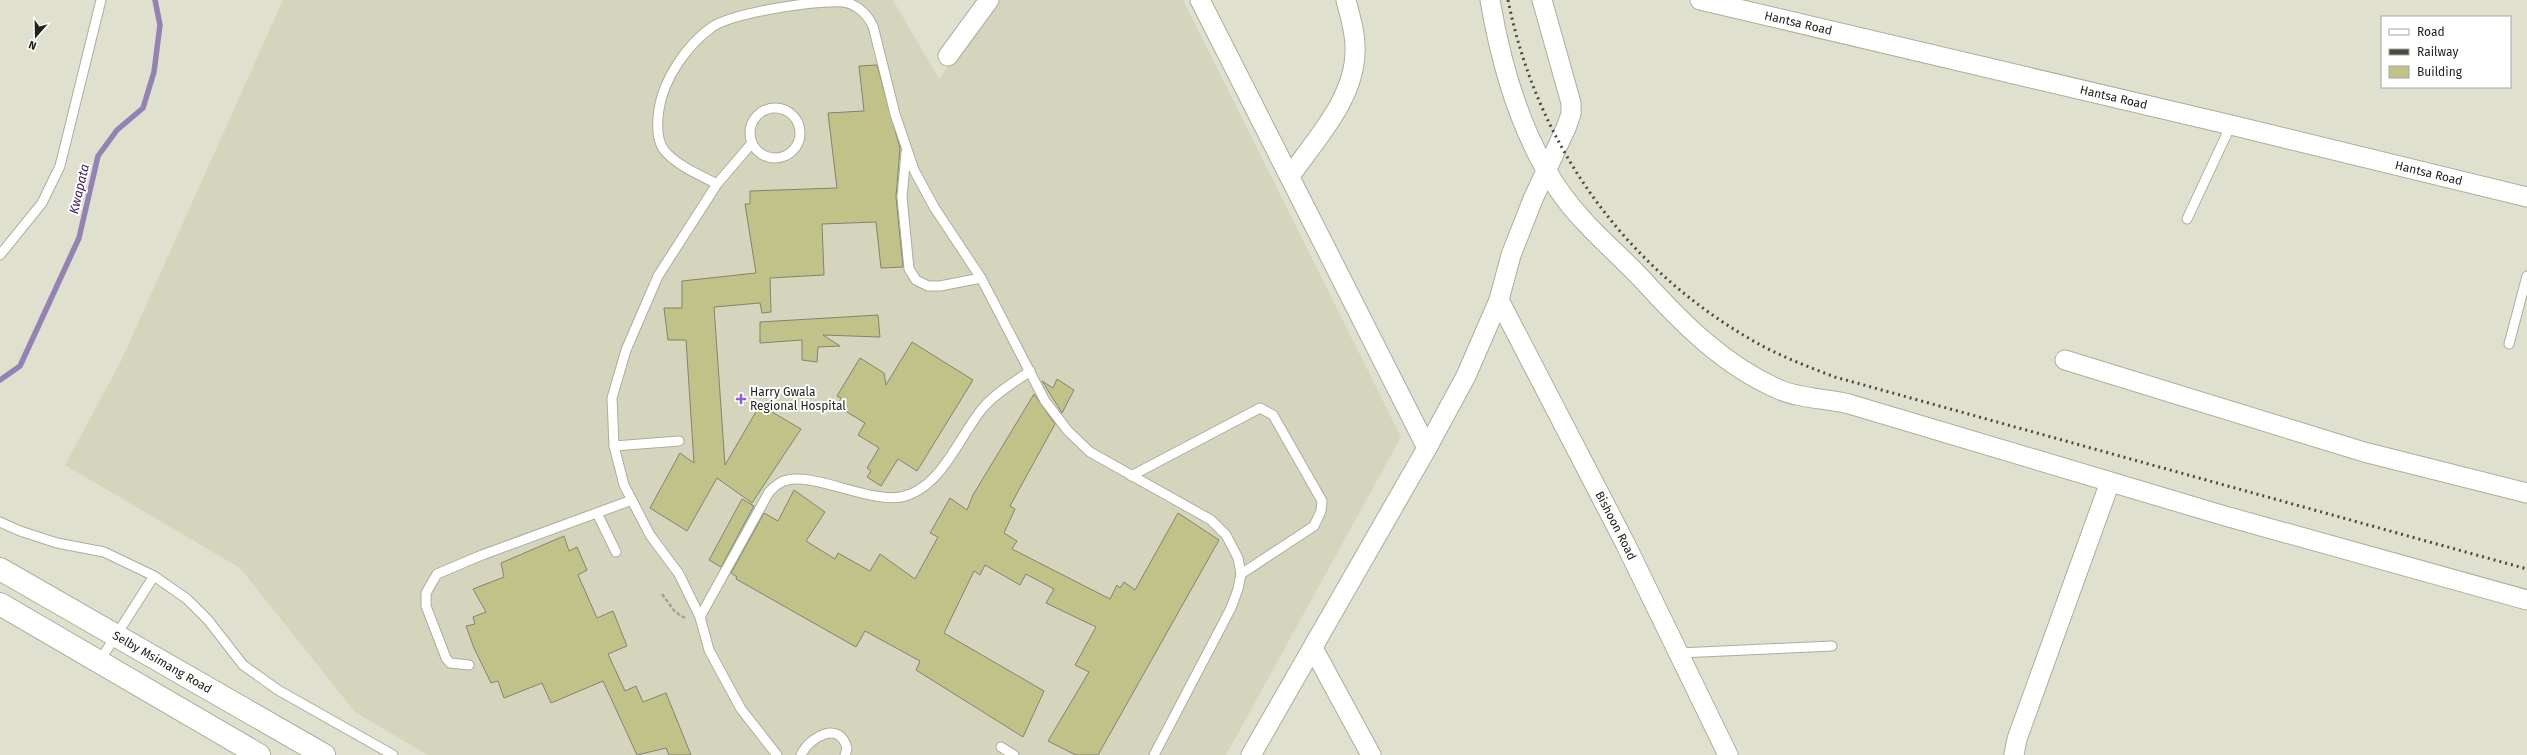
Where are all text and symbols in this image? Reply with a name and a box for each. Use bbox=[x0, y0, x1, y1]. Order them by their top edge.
street label: Hantsa Road bbox=[1763, 8, 1833, 38]
north arrow bbox=[16, 16, 56, 56]
legend bbox=[2381, 16, 2511, 88]
text: Road bbox=[2417, 25, 2445, 39]
text: N bbox=[27, 38, 38, 52]
text: Railway bbox=[2417, 45, 2458, 59]
text: Building bbox=[2417, 65, 2463, 79]
street label: Hantsa Road bbox=[2079, 83, 2149, 112]
street label: Hantsa Road bbox=[2394, 158, 2464, 188]
water label: Kwapata bbox=[66, 163, 92, 215]
place label: Harry Gwala Regional Hospital bbox=[750, 385, 846, 413]
marker: Harry Gwala Regional Hospital bbox=[735, 393, 747, 405]
street label: Bishoon Road bbox=[1592, 489, 1639, 562]
street label: Selby Msimang Road bbox=[110, 628, 214, 696]

